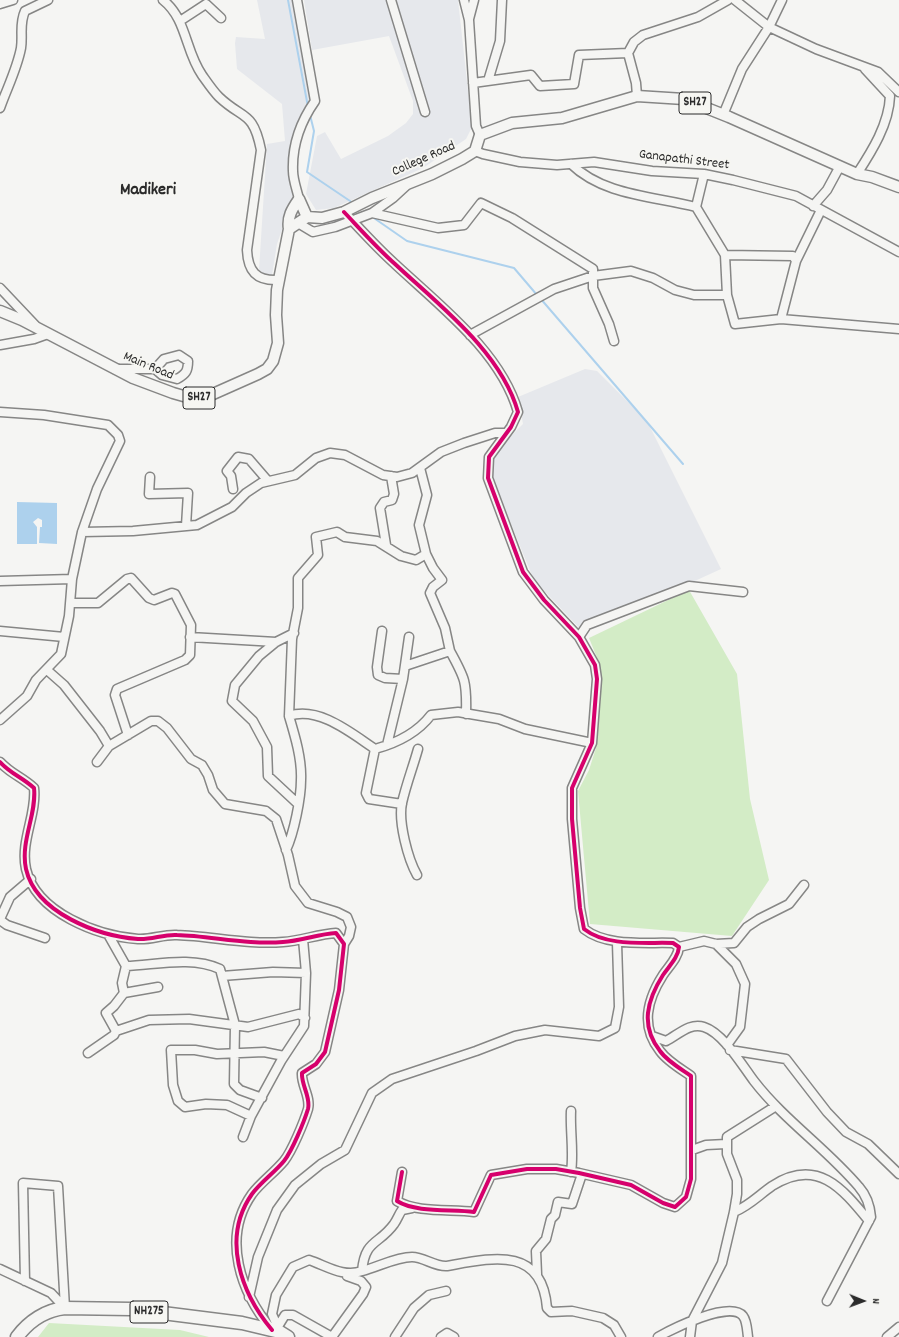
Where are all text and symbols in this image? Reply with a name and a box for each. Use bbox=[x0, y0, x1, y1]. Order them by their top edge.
road number: SH27 bbox=[679, 92, 711, 114]
street label: College Road bbox=[390, 139, 458, 181]
street label: Ganapathi Street bbox=[638, 147, 730, 175]
district label: Madikeri bbox=[120, 181, 176, 203]
street label: Main Road bbox=[120, 349, 176, 385]
road number: SH27 bbox=[183, 387, 215, 409]
north arrow bbox=[843, 1281, 883, 1321]
text: N bbox=[867, 1298, 883, 1304]
road number: NH275 bbox=[130, 1301, 168, 1323]

